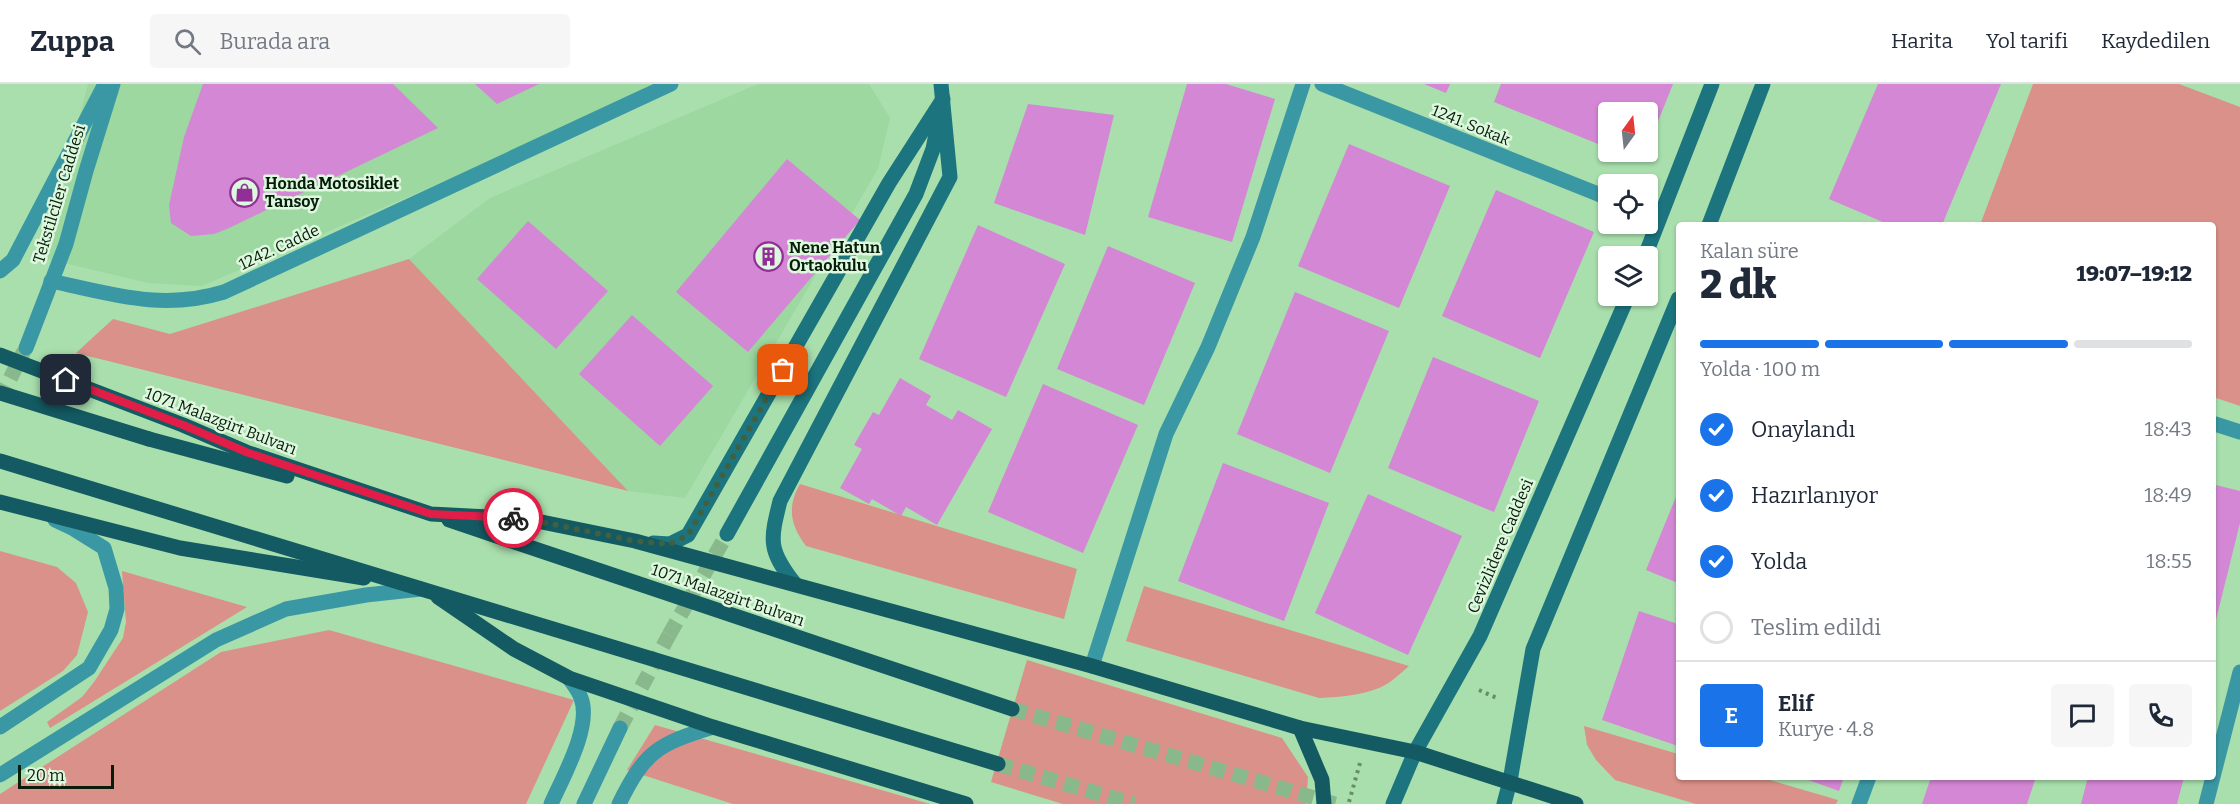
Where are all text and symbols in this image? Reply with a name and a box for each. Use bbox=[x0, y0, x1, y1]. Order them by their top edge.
search box bbox=[150, 14, 570, 68]
text: Zuppa bbox=[30, 25, 114, 58]
icon: search bbox=[171, 25, 204, 58]
text: Burada ara bbox=[219, 28, 330, 55]
text: Harita bbox=[1891, 28, 1953, 54]
text: Yol tarifi bbox=[1986, 28, 2068, 54]
text: Kaydedilen bbox=[2101, 28, 2210, 54]
street label: 1241. Sokak bbox=[1429, 101, 1513, 149]
north arrow bbox=[1598, 102, 1658, 162]
map controls bbox=[1598, 102, 1658, 306]
street label: Tekstilciler Caddesi bbox=[29, 122, 89, 266]
place label: Honda Motosiklet Tansoy bbox=[265, 174, 400, 211]
button: locate bbox=[1598, 174, 1658, 234]
shop icon: Honda Motosiklet Tansoy bbox=[228, 176, 260, 208]
street label: 1242. Cadde bbox=[236, 220, 322, 274]
place label: Nene Hatun Ortaokulu bbox=[789, 238, 881, 275]
text: Kalan süre bbox=[1700, 239, 1799, 263]
building icon: Nene Hatun Ortaokulu bbox=[752, 240, 784, 272]
button: layers bbox=[1598, 246, 1658, 306]
text: 19:07–19:12 bbox=[2076, 260, 2192, 287]
text: 2 dk bbox=[1700, 262, 1776, 308]
pin bbox=[757, 344, 808, 395]
icon: bag bbox=[766, 353, 799, 386]
pin bbox=[40, 354, 91, 405]
text: Yolda · 100 m bbox=[1700, 357, 1820, 381]
icon: home bbox=[49, 363, 82, 396]
street label: 1071 Malazgirt Bulvarı bbox=[143, 383, 300, 459]
icon: check bbox=[1700, 413, 1733, 446]
text: Onaylandı bbox=[1751, 416, 1855, 443]
text: 18:43 bbox=[2145, 417, 2192, 441]
street label: Cevizlidere Caddesi bbox=[1463, 476, 1537, 616]
icon: check bbox=[1700, 479, 1733, 512]
text: Hazırlanıyor bbox=[1751, 482, 1878, 509]
text: 18:49 bbox=[2144, 483, 2192, 507]
courier bbox=[483, 488, 543, 548]
icon: bike bbox=[497, 502, 530, 535]
icon: check bbox=[1700, 545, 1733, 578]
text: Yolda bbox=[1751, 548, 1807, 575]
text: 18:55 bbox=[2146, 549, 2192, 573]
street label: 1071 Malazgirt Bulvarı bbox=[649, 560, 807, 630]
text: Teslim edildi bbox=[1751, 614, 1881, 641]
button: chat bbox=[2051, 684, 2114, 747]
button: phone bbox=[2129, 684, 2192, 747]
text: Elif bbox=[1778, 690, 1813, 717]
text: E bbox=[1725, 702, 1738, 729]
text: Kurye · 4.8 bbox=[1778, 717, 1874, 741]
scale bar bbox=[18, 762, 114, 790]
text: 20 m bbox=[27, 766, 64, 785]

